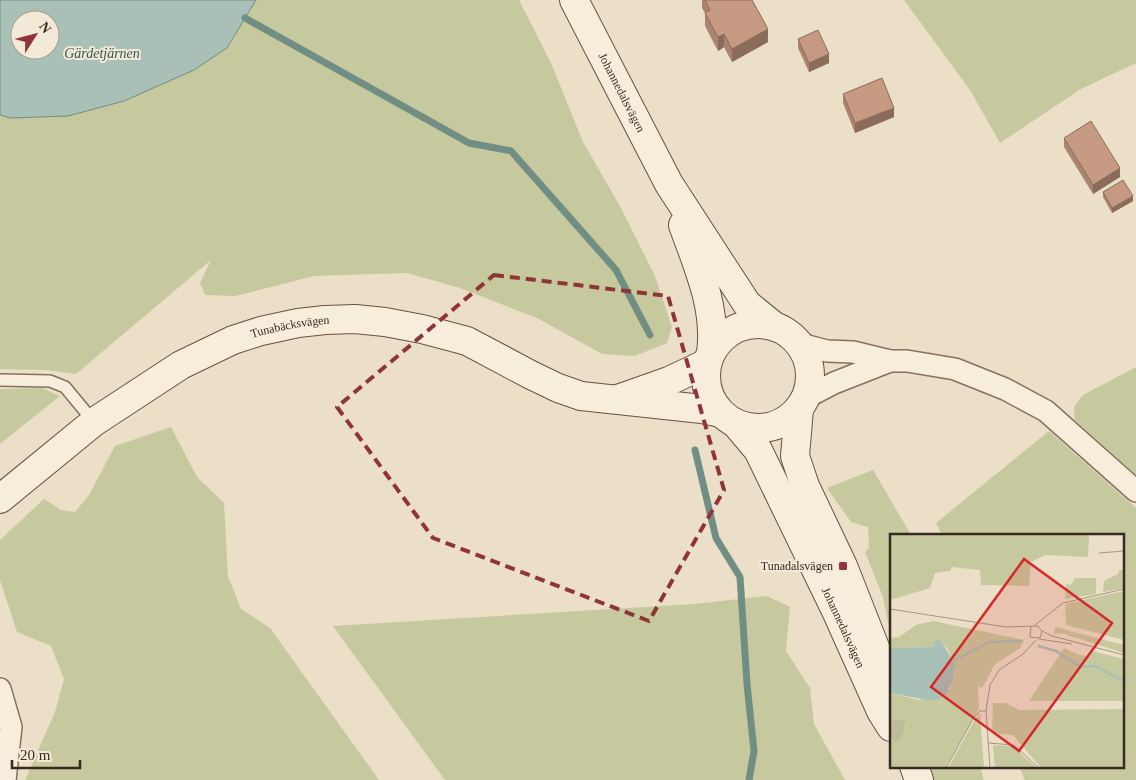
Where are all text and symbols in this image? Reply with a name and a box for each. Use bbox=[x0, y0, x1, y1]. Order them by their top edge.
north arrow bbox=[10, 10, 60, 60]
text: N bbox=[36, 19, 54, 36]
water label: Gärdetjärnen bbox=[64, 46, 140, 61]
street label: Johannedalsvägen bbox=[595, 50, 648, 134]
street label: Tunabäcksvägen bbox=[249, 313, 330, 341]
inset map bbox=[890, 534, 1124, 768]
place label: Tunadalsvägen bbox=[761, 559, 833, 573]
marker: Tunadalsvägen bbox=[837, 560, 849, 572]
street label: Johannedalsvägen bbox=[819, 585, 868, 670]
scale bar bbox=[12, 738, 80, 770]
text: 20 m bbox=[20, 747, 51, 763]

